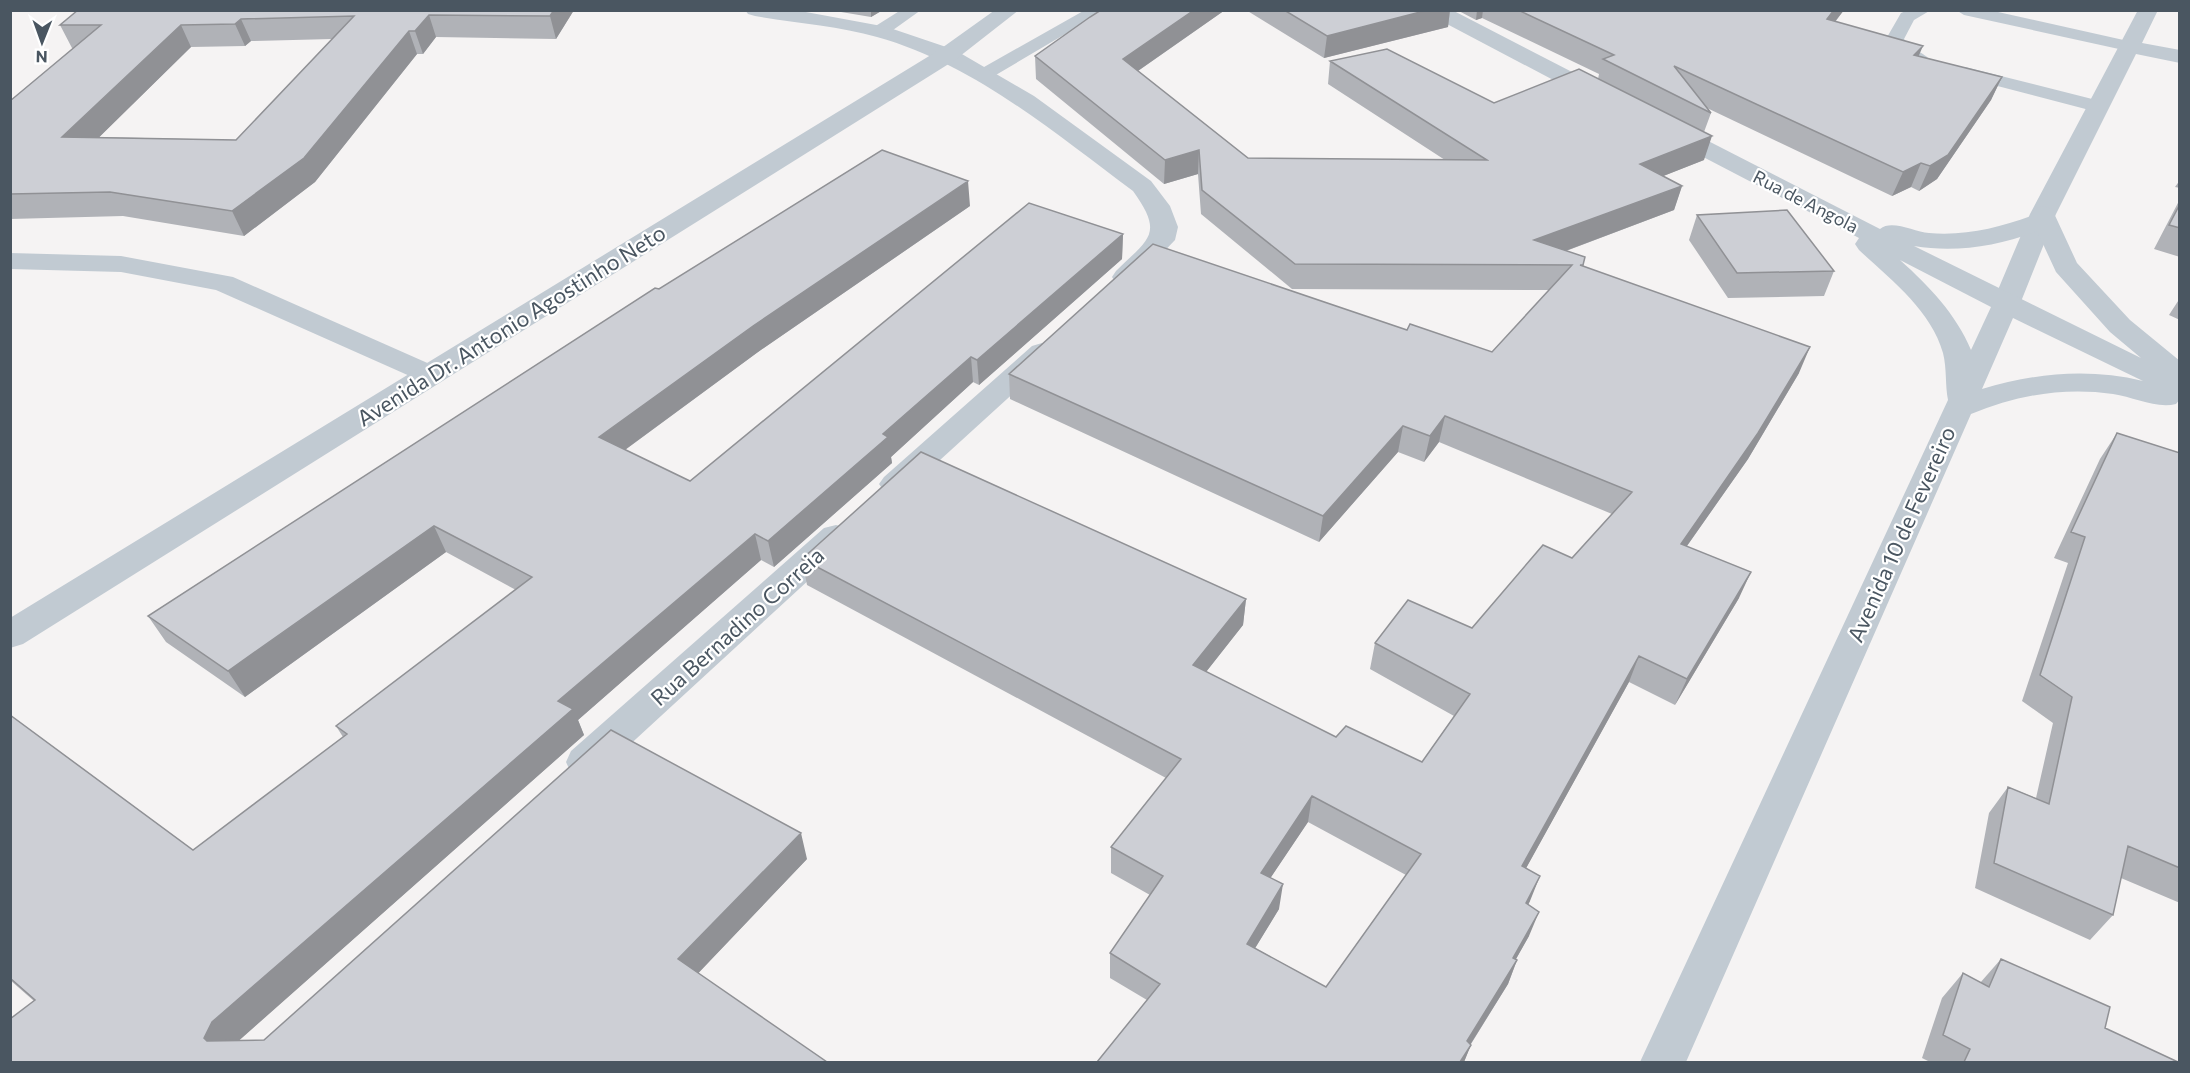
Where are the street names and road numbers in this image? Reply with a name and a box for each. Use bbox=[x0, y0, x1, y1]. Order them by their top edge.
street label: Rua de Angola bbox=[1750, 165, 1862, 237]
street label: Avenida Dr. Antonio Agostinho Neto bbox=[352, 218, 670, 432]
street label: Avenida 10 de Fevereiro bbox=[1841, 422, 1961, 646]
street label: Rua Bernadino Correia bbox=[645, 541, 829, 711]

